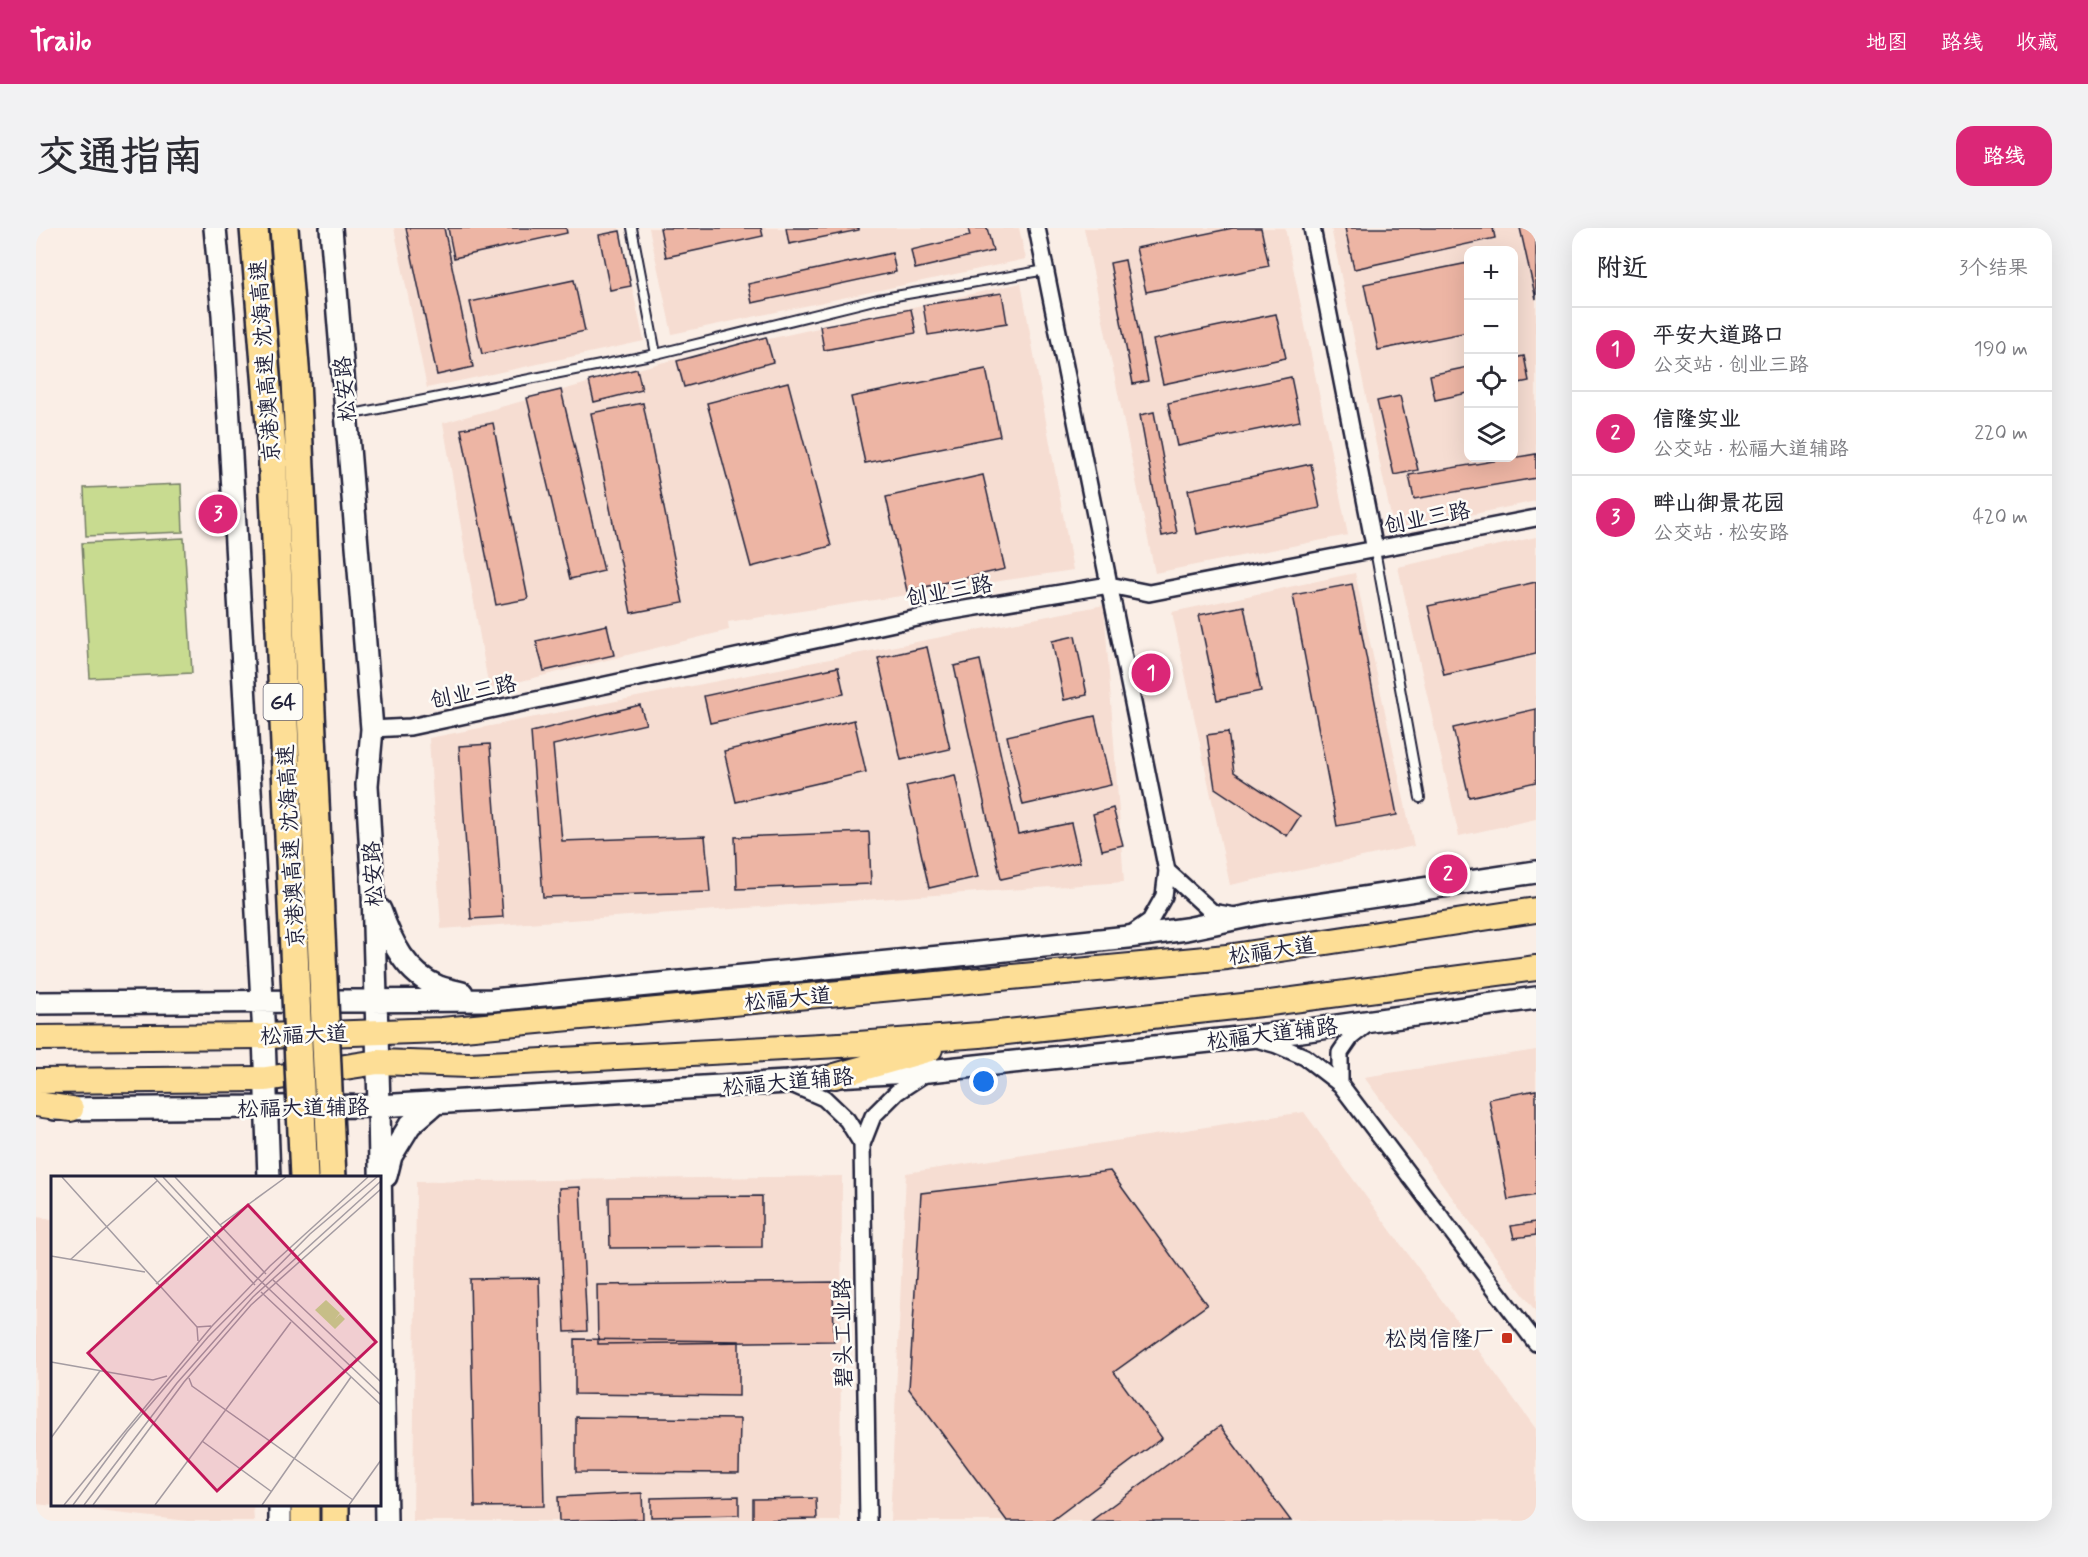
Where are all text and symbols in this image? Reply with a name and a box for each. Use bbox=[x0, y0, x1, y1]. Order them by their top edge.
text: Trailo bbox=[30, 24, 91, 61]
text: 地图 bbox=[1866, 29, 1908, 57]
text: 路线 bbox=[1941, 29, 1983, 57]
text: 收藏 bbox=[2016, 29, 2058, 57]
button: 路线 bbox=[1956, 126, 2052, 186]
text: 交通指南 bbox=[36, 131, 204, 186]
map controls bbox=[1464, 246, 1518, 462]
button: + bbox=[1464, 246, 1518, 300]
text: 附近 bbox=[1596, 252, 1648, 286]
text: 3个结果 bbox=[1959, 255, 2028, 282]
street label: 京港澳高速 沈海高速 bbox=[245, 258, 287, 464]
button: − bbox=[1464, 300, 1518, 354]
text: 平安大道路口 bbox=[1653, 322, 1785, 350]
text: 1 bbox=[1611, 336, 1620, 363]
text: 190 m bbox=[1974, 336, 2028, 363]
text: 公交站 · 创业三路 bbox=[1653, 352, 1808, 379]
button: locate bbox=[1464, 354, 1518, 408]
street label: 松安路 bbox=[329, 355, 363, 423]
text: 信隆实业 bbox=[1653, 406, 1741, 434]
button: layers bbox=[1464, 408, 1518, 462]
text: 2 bbox=[1611, 420, 1620, 447]
text: 220 m bbox=[1974, 420, 2028, 447]
text: 公交站 · 松福大道辅路 bbox=[1653, 436, 1848, 463]
text: 畔山御景花园 bbox=[1653, 490, 1785, 518]
pin: 3 bbox=[198, 492, 237, 536]
street label: 创业三路 bbox=[1382, 497, 1473, 541]
text: 3 bbox=[1611, 504, 1620, 531]
text: 420 m bbox=[1972, 504, 2028, 531]
text: 公交站 · 松安路 bbox=[1653, 520, 1788, 547]
street label: 创业三路 bbox=[904, 571, 995, 613]
pin: 1 bbox=[1132, 650, 1170, 696]
street label: 创业三路 bbox=[427, 670, 519, 716]
road number: G4 bbox=[264, 684, 302, 720]
street label: 京港澳高速 沈海高速 bbox=[273, 743, 311, 948]
street label: 松安路 bbox=[358, 840, 390, 908]
pin: 2 bbox=[1428, 852, 1468, 896]
street label: 松福大道 bbox=[1227, 932, 1318, 972]
street label: 松福大道 bbox=[743, 982, 833, 1018]
street label: 松福大道辅路 bbox=[1205, 1013, 1339, 1057]
street label: 松福大道 bbox=[260, 1020, 349, 1052]
street label: 松福大道辅路 bbox=[721, 1063, 855, 1103]
your location bbox=[969, 1067, 998, 1096]
street label: 松福大道辅路 bbox=[237, 1094, 369, 1124]
inset map bbox=[51, 1176, 381, 1506]
street label: 碧头工业路 bbox=[829, 1278, 859, 1388]
place label: 松岗信隆厂 bbox=[1385, 1326, 1495, 1354]
marker: 松岗信隆厂 bbox=[1500, 1331, 1514, 1345]

